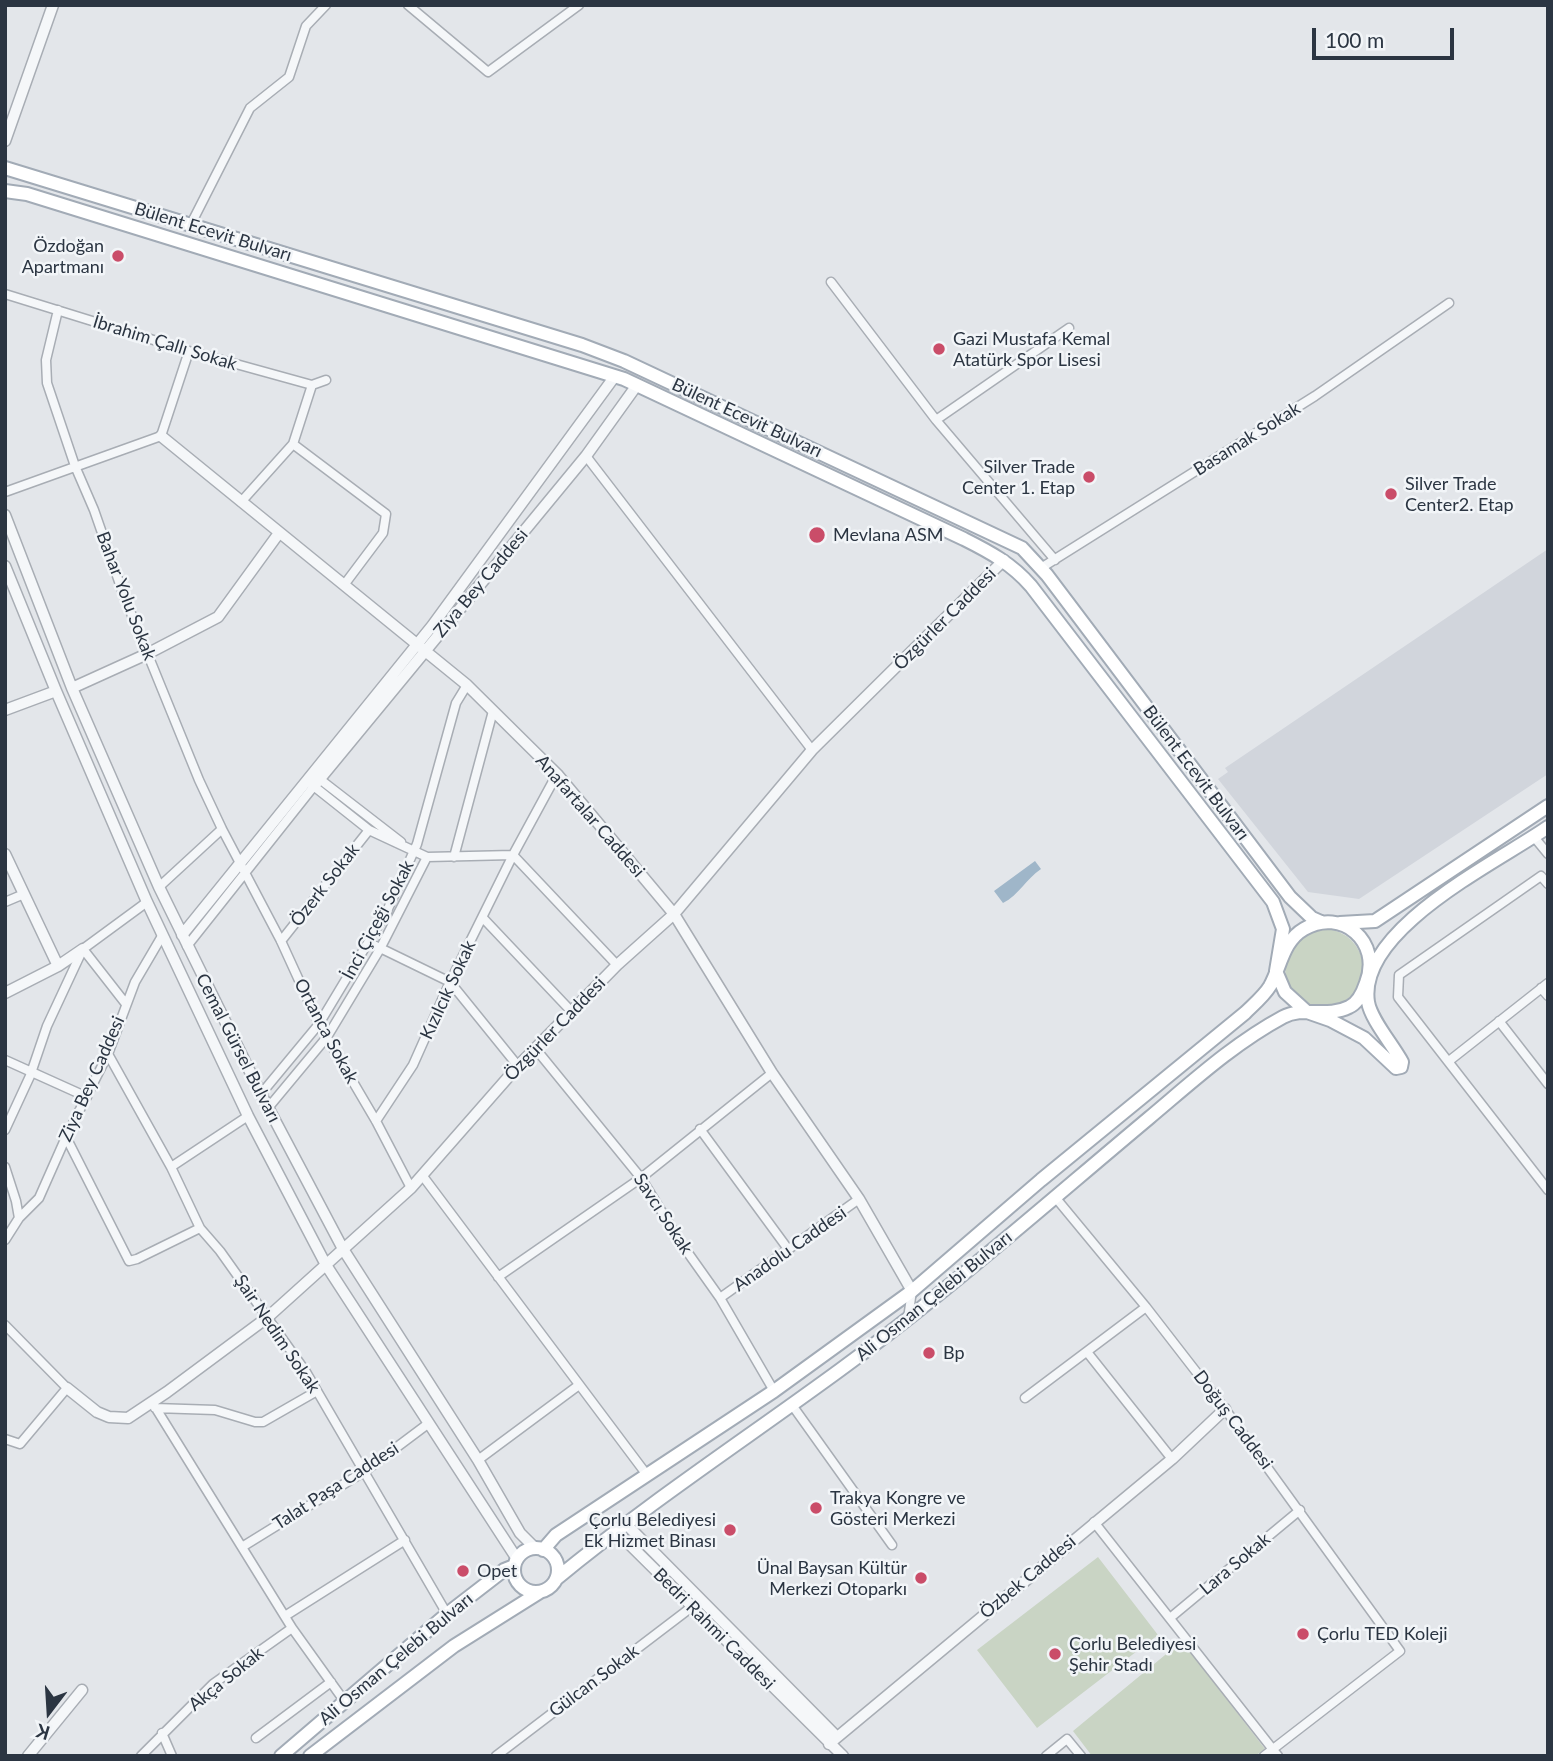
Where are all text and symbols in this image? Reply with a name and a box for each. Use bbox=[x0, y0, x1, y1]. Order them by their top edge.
scale bar bbox=[1315, 14, 1457, 58]
text: 100 m bbox=[1325, 27, 1384, 52]
street label: Bülent Ecevit Bulvarı bbox=[132, 198, 294, 266]
place label: Özdoğan Apartmanı bbox=[22, 235, 104, 278]
marker: Özdoğan Apartmanı bbox=[110, 248, 126, 264]
street label: İbrahim Çallı Sokak bbox=[90, 311, 240, 375]
place label: Gazi Mustafa Kemal Atatürk Spor Lisesi bbox=[953, 328, 1110, 370]
marker: Gazi Mustafa Kemal Atatürk Spor Lisesi bbox=[931, 341, 947, 357]
street label: Bülent Ecevit Bulvarı bbox=[668, 374, 826, 462]
street label: Basamak Sokak bbox=[1190, 398, 1304, 480]
place label: Silver Trade Center 1. Etap bbox=[962, 456, 1075, 498]
marker: Silver Trade Center 1. Etap bbox=[1081, 469, 1097, 485]
place label: Silver Trade Center2. Etap bbox=[1405, 473, 1514, 516]
marker: Silver Trade Center2. Etap bbox=[1383, 486, 1399, 502]
street label: Ziya Bey Caddesi bbox=[429, 524, 533, 642]
place label: Mevlana ASM bbox=[833, 524, 943, 546]
marker: Mevlana ASM bbox=[807, 525, 827, 545]
street label: Bahar Yolu Sokak bbox=[92, 529, 160, 663]
street label: Özgürler Caddesi bbox=[889, 563, 1001, 675]
street label: Bülent Ecevit Bulvarı bbox=[1138, 701, 1254, 845]
street label: Anafartalar Caddesi bbox=[531, 750, 649, 882]
street label: Özerk Sokak bbox=[286, 839, 364, 931]
street label: İnci Çiçeği Sokak bbox=[337, 857, 419, 983]
street label: Kızılcık Sokak bbox=[416, 937, 480, 1043]
street label: Cemal Gürsel Bulvarı bbox=[191, 970, 285, 1126]
street label: Özgürler Caddesi bbox=[500, 973, 610, 1085]
street label: Ortanca Sokak bbox=[289, 975, 363, 1087]
street label: Ziya Bey Caddesi bbox=[55, 1013, 129, 1145]
street label: Savcı Sokak bbox=[629, 1169, 697, 1259]
street label: Anadolu Caddesi bbox=[729, 1202, 851, 1296]
street label: Ali Osman Çelebi Bulvarı bbox=[852, 1226, 1016, 1366]
street label: Şair Nedim Sokak bbox=[229, 1271, 325, 1397]
place label: Bp bbox=[943, 1342, 965, 1364]
marker: Bp bbox=[921, 1345, 937, 1361]
street label: Doğuş Caddesi bbox=[1189, 1366, 1277, 1474]
street label: Talat Paşa Caddesi bbox=[269, 1437, 403, 1535]
place label: Trakya Kongre ve Gösteri Merkezi bbox=[830, 1487, 965, 1530]
marker: Trakya Kongre ve Gösteri Merkezi bbox=[808, 1500, 824, 1516]
place label: Çorlu Belediyesi Ek Hizmet Binası bbox=[584, 1509, 716, 1552]
marker: Çorlu Belediyesi Ek Hizmet Binası bbox=[722, 1522, 738, 1538]
street label: Lara Sokak bbox=[1195, 1528, 1275, 1600]
street label: Özbek Caddesi bbox=[976, 1531, 1080, 1623]
place label: Ünal Baysan Kültür Merkezi Otoparkı bbox=[757, 1557, 907, 1600]
place label: Opet bbox=[477, 1560, 517, 1582]
marker: Opet bbox=[455, 1563, 471, 1579]
street label: Bedri Rahmi Caddesi bbox=[649, 1564, 779, 1694]
marker: Ünal Baysan Kültür Merkezi Otoparkı bbox=[913, 1570, 929, 1586]
street label: Ali Osman Çelebi Bulvarı bbox=[315, 1588, 477, 1730]
place label: Çorlu TED Koleji bbox=[1317, 1623, 1448, 1645]
marker: Çorlu TED Koleji bbox=[1295, 1626, 1311, 1642]
place label: Çorlu Belediyesi Şehir Stadı bbox=[1069, 1633, 1196, 1676]
street label: Gülcan Sokak bbox=[545, 1640, 643, 1722]
street label: Akça Sokak bbox=[184, 1642, 268, 1716]
marker: Çorlu Belediyesi Şehir Stadı bbox=[1047, 1646, 1063, 1662]
north arrow bbox=[14, 1677, 84, 1747]
text: K bbox=[33, 1720, 52, 1745]

